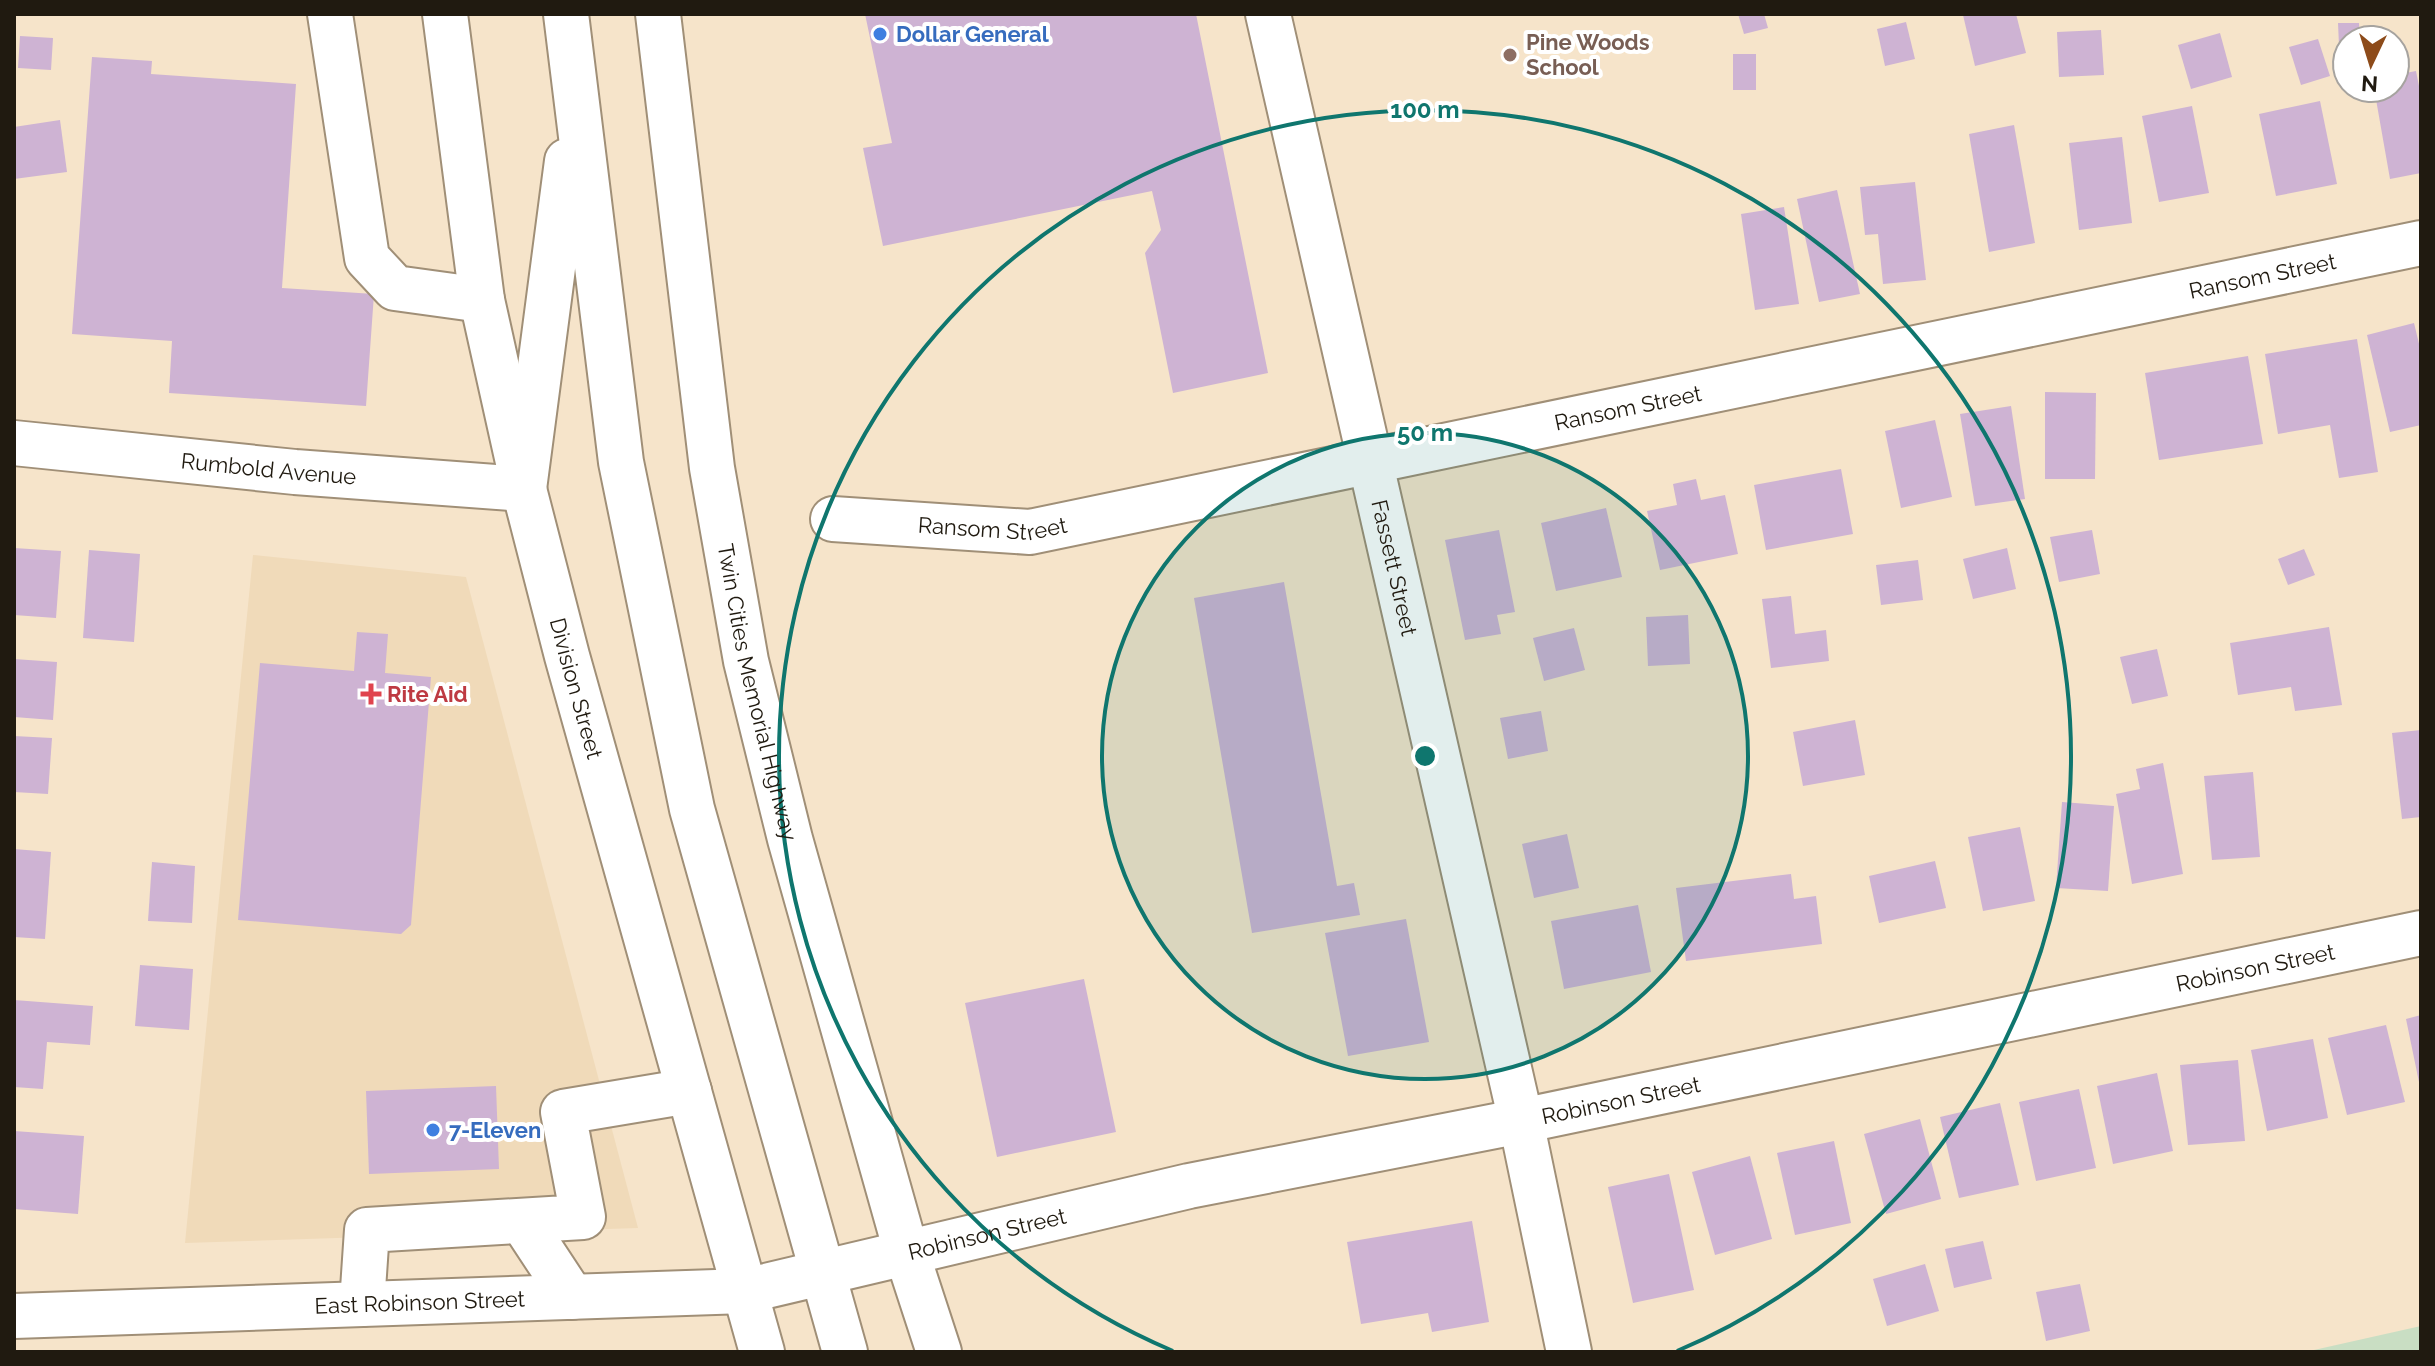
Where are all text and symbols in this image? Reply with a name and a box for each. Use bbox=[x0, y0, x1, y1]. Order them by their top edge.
place label: Dollar General bbox=[896, 21, 1050, 47]
north arrow bbox=[2331, 24, 2411, 104]
marker: Dollar General bbox=[871, 25, 889, 43]
place label: Pine Woods School bbox=[1526, 29, 1650, 80]
marker: Pine Woods School bbox=[1501, 46, 1519, 64]
text: N bbox=[2360, 70, 2379, 98]
text: 100 m bbox=[1390, 95, 1460, 124]
street label: Ransom Street bbox=[2186, 248, 2339, 304]
street label: Ransom Street bbox=[1552, 380, 1704, 436]
text: 50 m bbox=[1397, 418, 1453, 447]
street label: Rumbold Avenue bbox=[180, 447, 357, 490]
street label: Fassett Street bbox=[1366, 497, 1423, 639]
street label: Ransom Street bbox=[917, 512, 1070, 545]
street label: Twin Cities Memorial Highway bbox=[713, 542, 803, 843]
street label: Division Street bbox=[545, 615, 608, 762]
place label: Rite Aid bbox=[387, 681, 468, 707]
marker: Rite Aid bbox=[362, 685, 380, 703]
centre of rings bbox=[1411, 742, 1439, 770]
street label: Robinson Street bbox=[2173, 938, 2338, 997]
street label: Robinson Street bbox=[1539, 1071, 1703, 1129]
place label: 7-Eleven bbox=[449, 1117, 541, 1143]
marker: 7-Eleven bbox=[424, 1121, 442, 1139]
street label: Robinson Street bbox=[905, 1202, 1069, 1265]
street label: East Robinson Street bbox=[314, 1286, 526, 1319]

